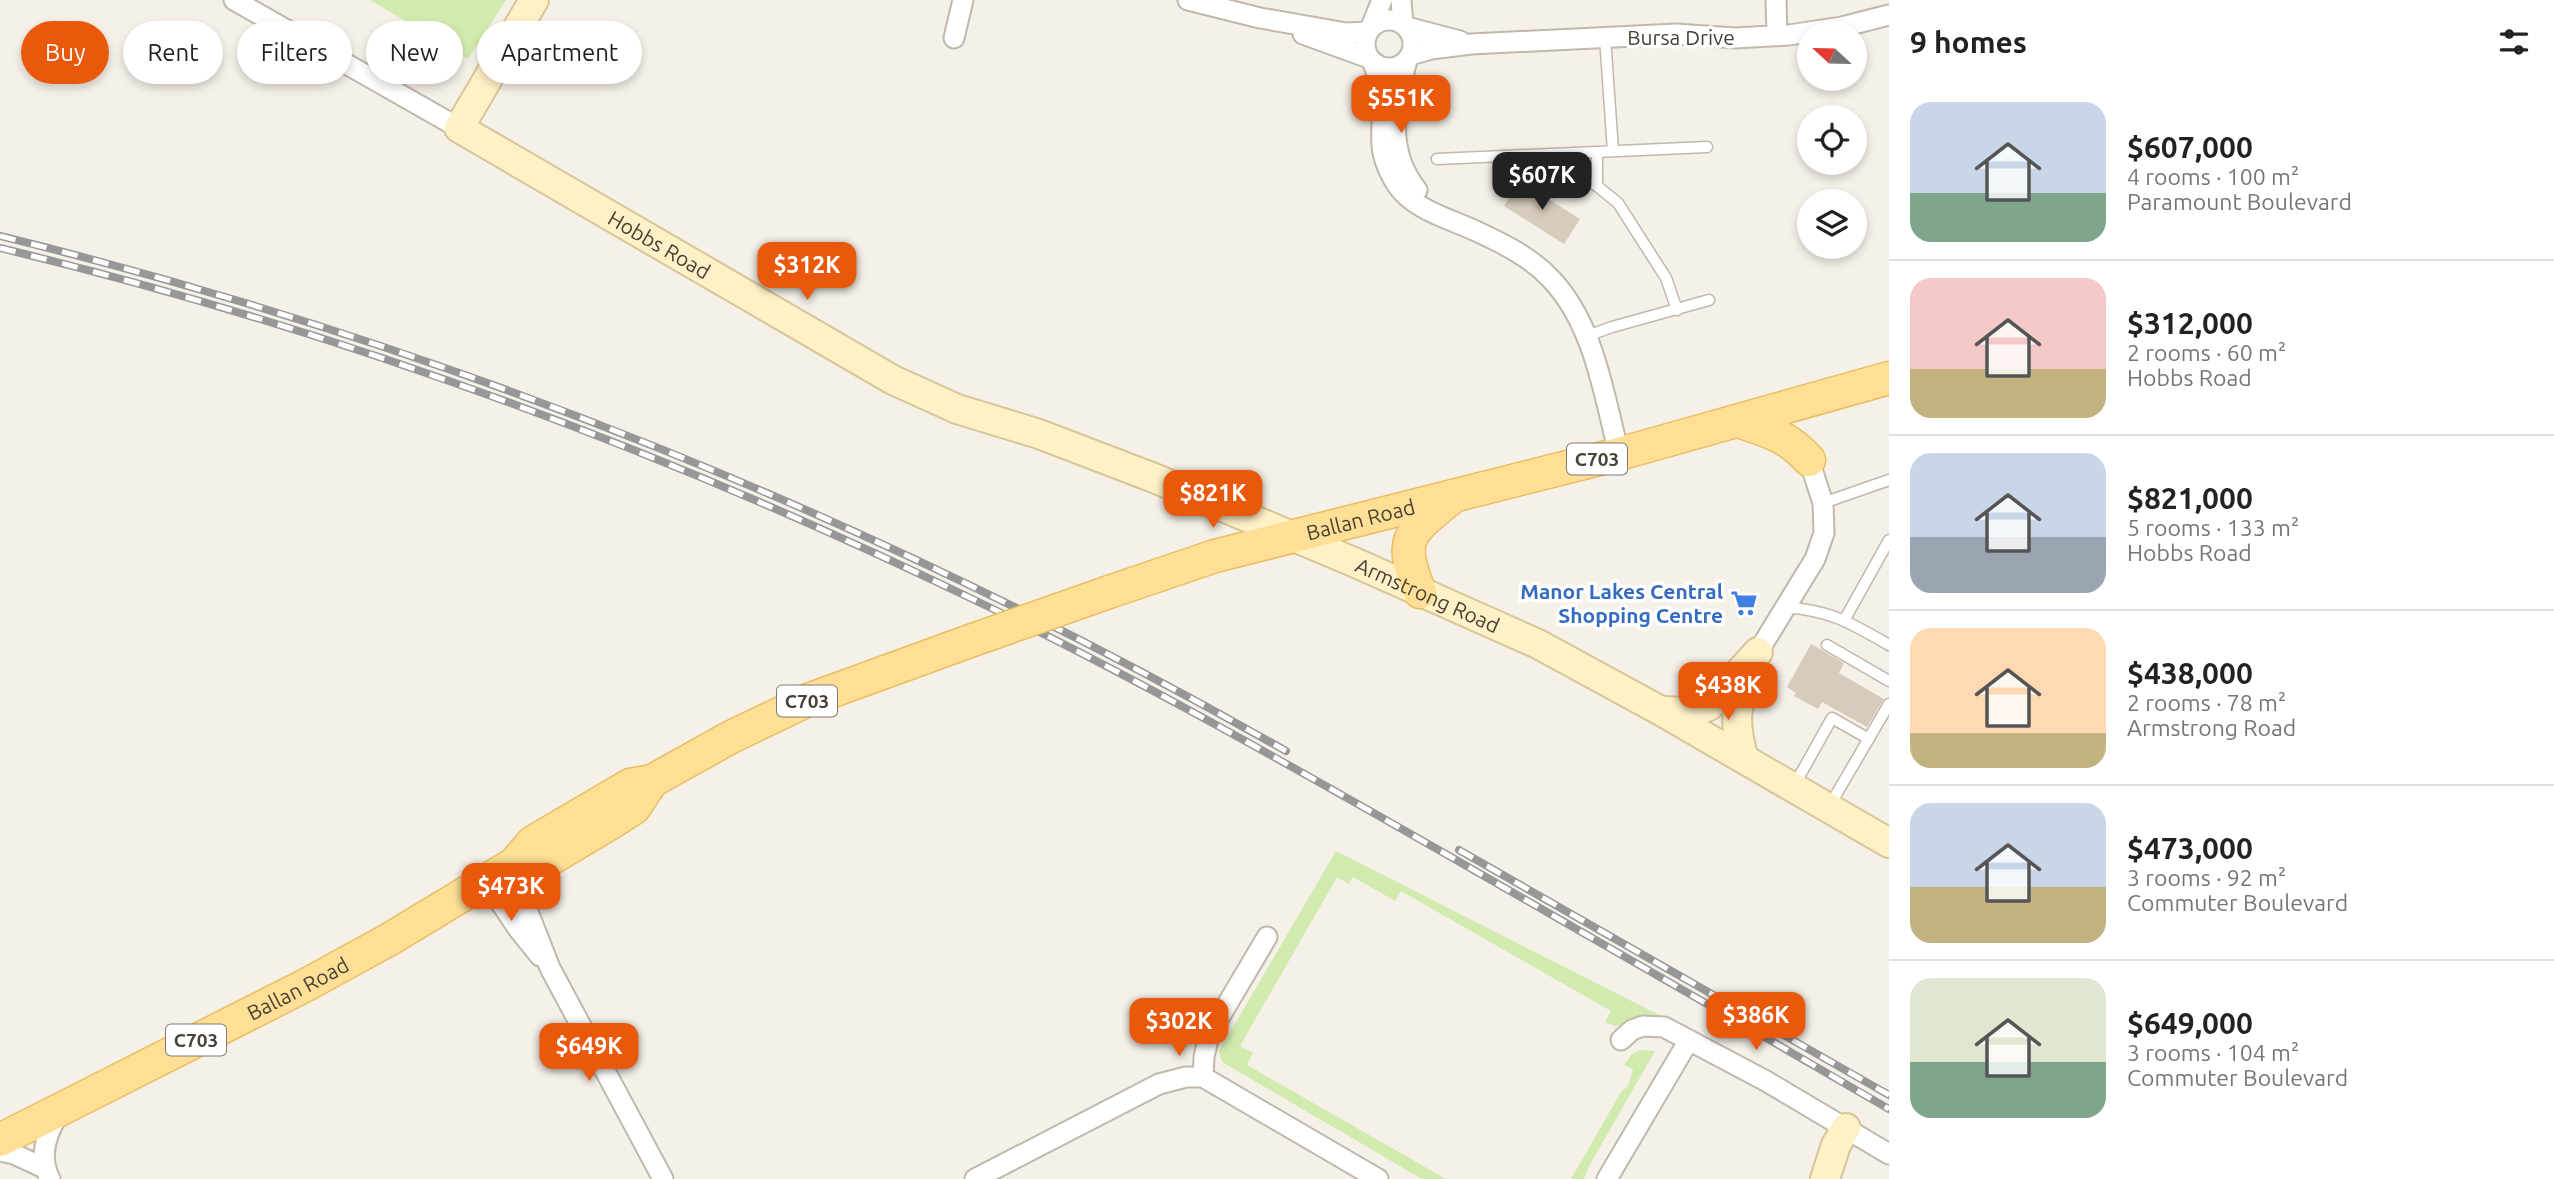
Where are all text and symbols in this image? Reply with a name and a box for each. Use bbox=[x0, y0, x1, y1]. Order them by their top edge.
chip: Buy bbox=[21, 21, 109, 84]
chip: Rent bbox=[123, 21, 223, 84]
chip: Filters bbox=[237, 21, 352, 84]
chip: New bbox=[366, 21, 463, 84]
chip: Apartment bbox=[477, 21, 642, 84]
north arrow bbox=[1797, 21, 1867, 91]
map controls bbox=[1797, 21, 1867, 259]
icon: filters bbox=[2495, 23, 2533, 61]
street label: Bursa Drive bbox=[1627, 25, 1735, 49]
text: 9 homes bbox=[1910, 25, 2027, 59]
pin: $551K bbox=[1352, 76, 1450, 135]
text: $551K bbox=[1367, 85, 1435, 110]
button: locate bbox=[1797, 105, 1867, 175]
icon: home bbox=[1966, 130, 2050, 214]
text: $607,000 bbox=[2127, 130, 2253, 164]
pin: $607K bbox=[1493, 152, 1591, 212]
text: $607K bbox=[1508, 162, 1576, 187]
text: 4 rooms · 100 m² bbox=[2127, 164, 2299, 189]
button: layers bbox=[1797, 189, 1867, 259]
text: Paramount Boulevard bbox=[2127, 189, 2352, 214]
street label: Hobbs Road bbox=[604, 205, 715, 283]
pin: $312K bbox=[758, 243, 856, 302]
text: $312K bbox=[773, 252, 841, 277]
icon: home bbox=[1966, 306, 2050, 390]
text: $312,000 bbox=[2127, 306, 2253, 340]
text: 2 rooms · 60 m² bbox=[2127, 340, 2286, 365]
text: Hobbs Road bbox=[2127, 365, 2252, 390]
road number: C703 bbox=[1567, 444, 1627, 474]
pin: $821K bbox=[1164, 470, 1262, 530]
text: $821K bbox=[1179, 480, 1247, 505]
icon: home bbox=[1966, 481, 2050, 565]
text: $821,000 bbox=[2127, 481, 2253, 515]
street label: Ballan Road bbox=[1304, 494, 1417, 545]
text: 5 rooms · 133 m² bbox=[2127, 515, 2299, 540]
text: Hobbs Road bbox=[2127, 540, 2252, 565]
street label: Armstrong Road bbox=[1352, 553, 1503, 637]
place label: Manor Lakes Central Shopping Centre bbox=[1520, 579, 1723, 627]
supermarket icon: Manor Lakes Central Shopping Centre bbox=[1729, 588, 1759, 618]
icon: home bbox=[1966, 656, 2050, 740]
text: $438,000 bbox=[2127, 656, 2253, 690]
pin: $438K bbox=[1679, 662, 1777, 722]
text: $438K bbox=[1694, 672, 1762, 697]
road number: C703 bbox=[777, 686, 837, 716]
text: 2 rooms · 78 m² bbox=[2127, 690, 2286, 715]
text: Armstrong Road bbox=[2127, 715, 2296, 740]
icon: home bbox=[1966, 831, 2050, 915]
text: $473,000 bbox=[2127, 831, 2253, 865]
pin: $473K bbox=[462, 864, 560, 923]
text: 3 rooms · 92 m² bbox=[2127, 865, 2286, 890]
text: $473K bbox=[477, 873, 545, 898]
text: Commuter Boulevard bbox=[2127, 890, 2348, 915]
street label: Ballan Road bbox=[243, 952, 353, 1025]
pin: $386K bbox=[1707, 992, 1805, 1052]
pin: $302K bbox=[1130, 998, 1228, 1058]
text: $386K bbox=[1722, 1002, 1790, 1027]
icon: home bbox=[1966, 1006, 2050, 1090]
text: $649,000 bbox=[2127, 1006, 2253, 1040]
text: $302K bbox=[1145, 1008, 1213, 1033]
road number: C703 bbox=[166, 1024, 226, 1056]
pin: $649K bbox=[540, 1024, 638, 1083]
text: $649K bbox=[555, 1033, 623, 1058]
text: 3 rooms · 104 m² bbox=[2127, 1040, 2299, 1065]
text: Commuter Boulevard bbox=[2127, 1065, 2348, 1090]

